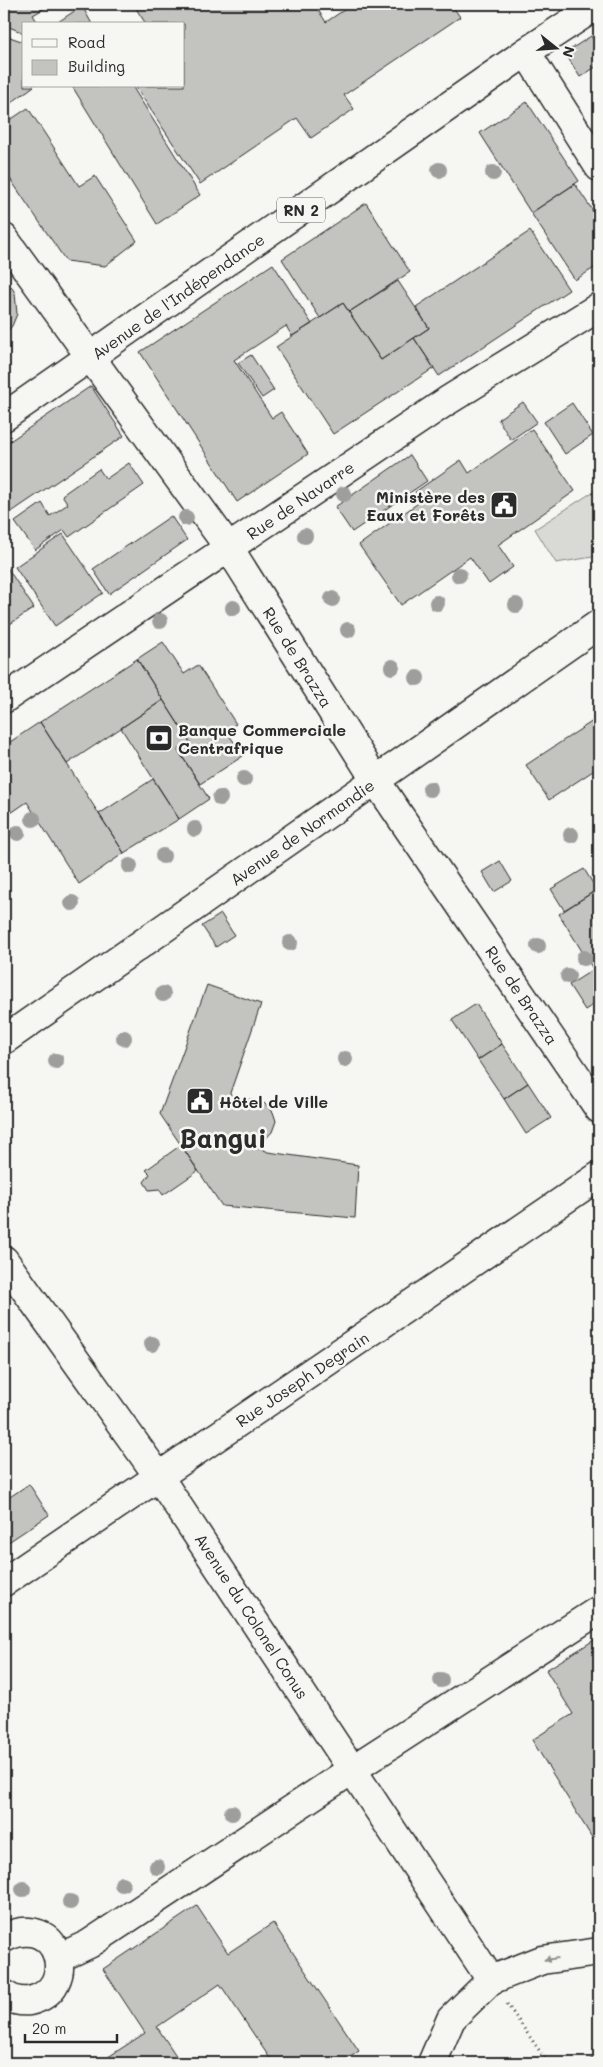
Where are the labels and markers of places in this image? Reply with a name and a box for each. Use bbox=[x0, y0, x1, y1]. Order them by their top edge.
place label: Ministère des Eaux et Forêts bbox=[366, 486, 485, 525]
public building icon: Ministère des Eaux et Forêts bbox=[489, 490, 519, 520]
place label: Banque Commerciale Centrafrique bbox=[178, 719, 346, 758]
bank icon: Banque Commerciale Centrafrique bbox=[144, 723, 174, 753]
public building icon: Hôtel de Ville bbox=[185, 1086, 215, 1116]
place label: Hôtel de Ville bbox=[219, 1091, 328, 1112]

